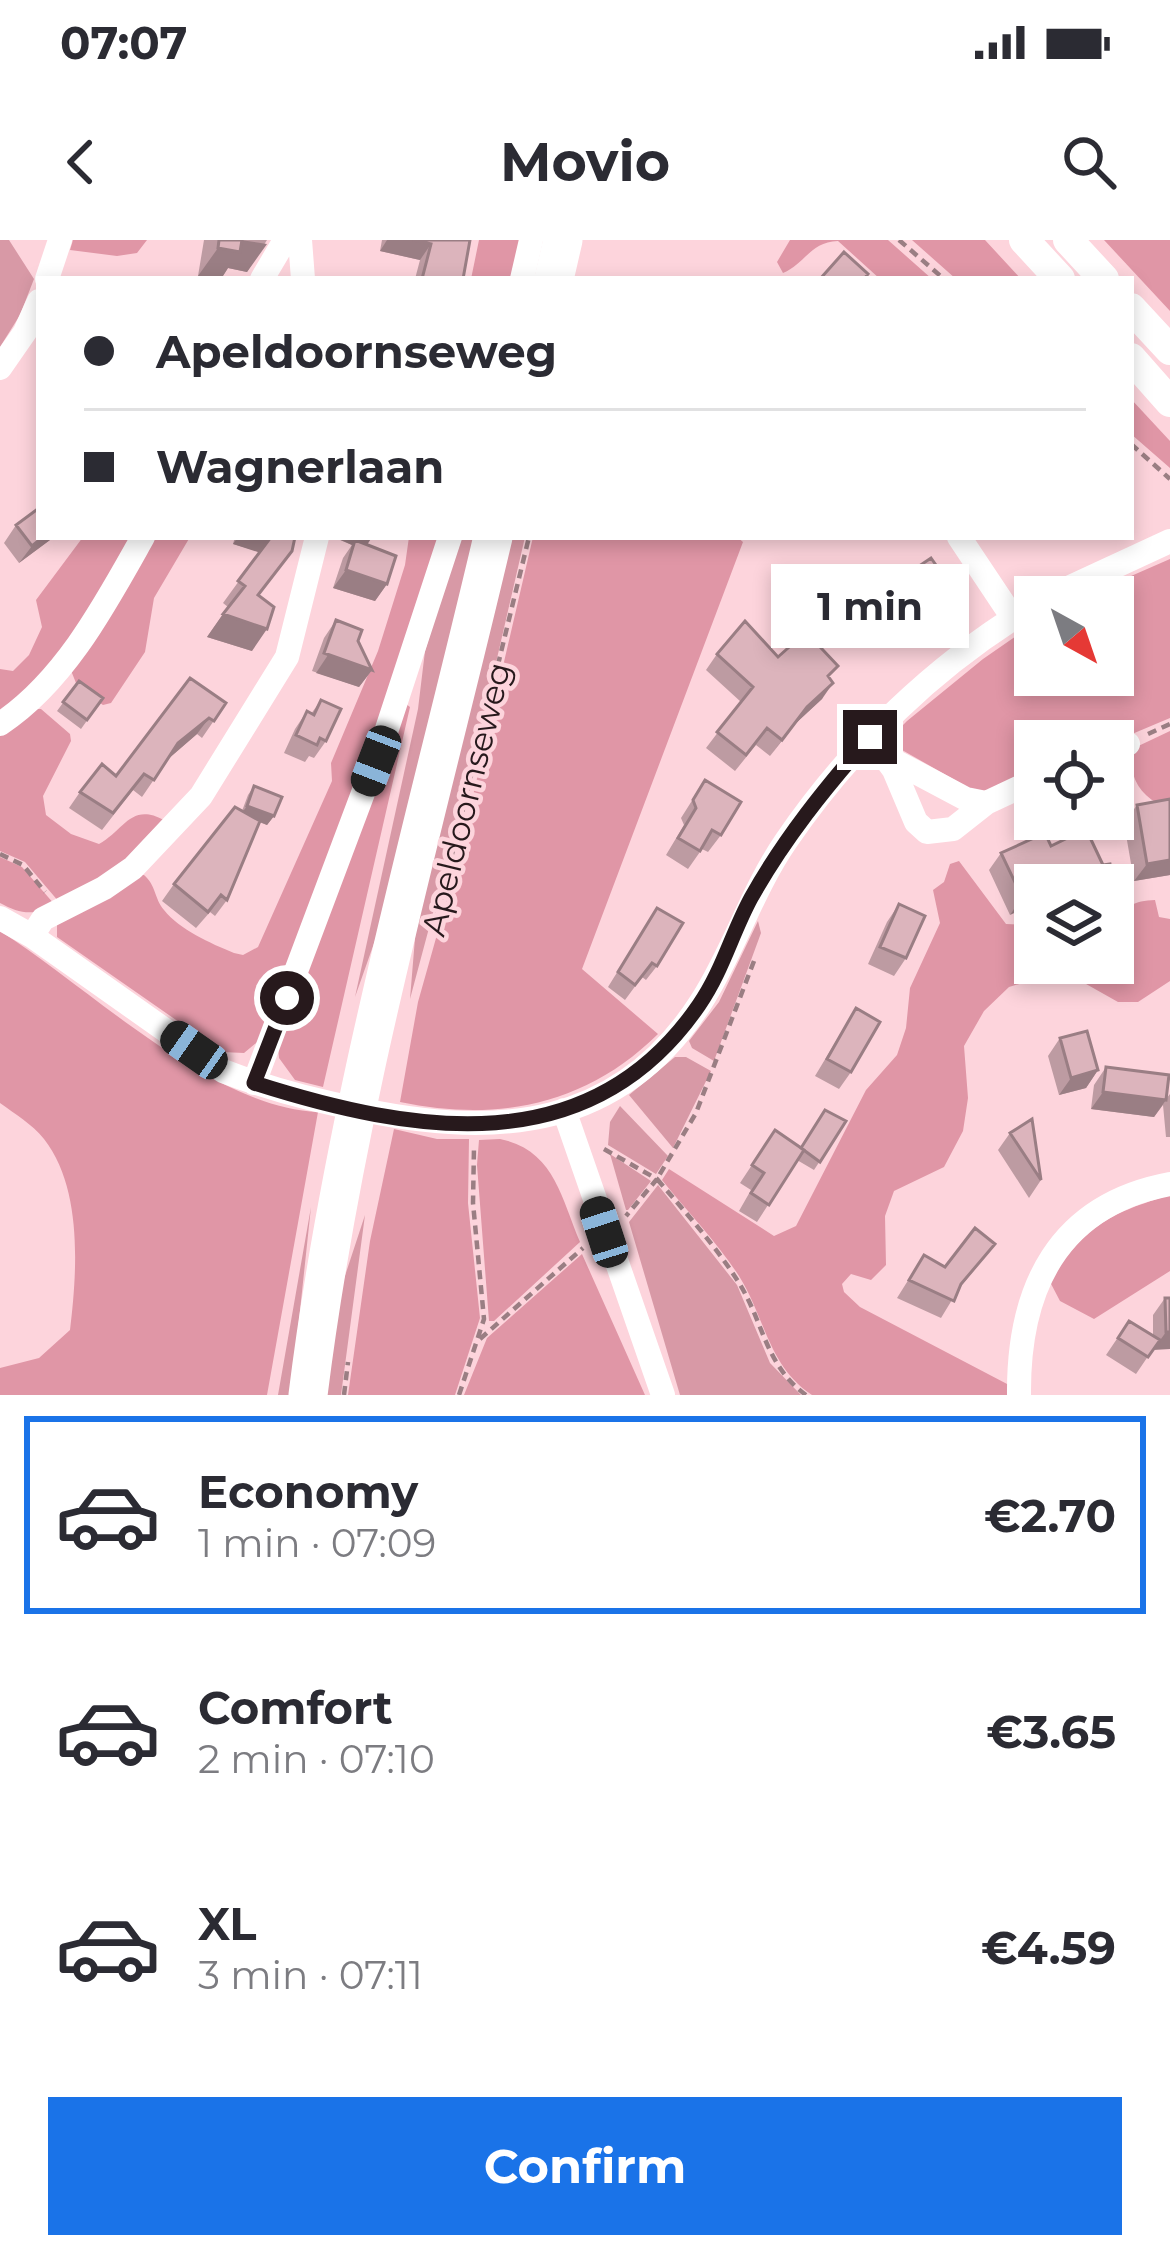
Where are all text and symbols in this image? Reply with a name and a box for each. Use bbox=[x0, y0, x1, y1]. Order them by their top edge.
text: 07:07 bbox=[60, 15, 187, 70]
icon: back bbox=[48, 129, 114, 195]
text: Movio bbox=[500, 129, 670, 195]
icon: search bbox=[1056, 129, 1122, 195]
text: Apeldoornseweg bbox=[156, 324, 557, 379]
text: Wagnerlaan bbox=[156, 439, 444, 494]
callout: 1 min bbox=[771, 563, 969, 647]
north arrow bbox=[1014, 576, 1134, 696]
map controls bbox=[1014, 576, 1134, 984]
text: 1 min bbox=[817, 582, 923, 630]
street label: Apeldoornseweg bbox=[413, 658, 519, 940]
route end bbox=[843, 710, 897, 764]
button: locate bbox=[1014, 720, 1134, 840]
car bbox=[346, 721, 406, 801]
button: layers bbox=[1014, 864, 1134, 984]
route start bbox=[260, 971, 314, 1025]
car bbox=[154, 1015, 234, 1085]
car bbox=[576, 1192, 632, 1272]
icon: car bbox=[54, 1461, 162, 1569]
text: Economy bbox=[198, 1464, 418, 1519]
text: €2.70 bbox=[984, 1488, 1116, 1543]
text: 1 min · 07:09 bbox=[198, 1519, 436, 1567]
icon: car bbox=[54, 1677, 162, 1785]
text: Comfort bbox=[198, 1680, 393, 1735]
text: €3.65 bbox=[986, 1704, 1116, 1759]
text: 2 min · 07:10 bbox=[198, 1735, 435, 1783]
icon: car bbox=[54, 1893, 162, 2001]
text: XL bbox=[198, 1896, 256, 1951]
text: €4.59 bbox=[981, 1920, 1116, 1975]
text: 3 min · 07:11 bbox=[198, 1951, 423, 1999]
button: Confirm bbox=[48, 2097, 1122, 2235]

